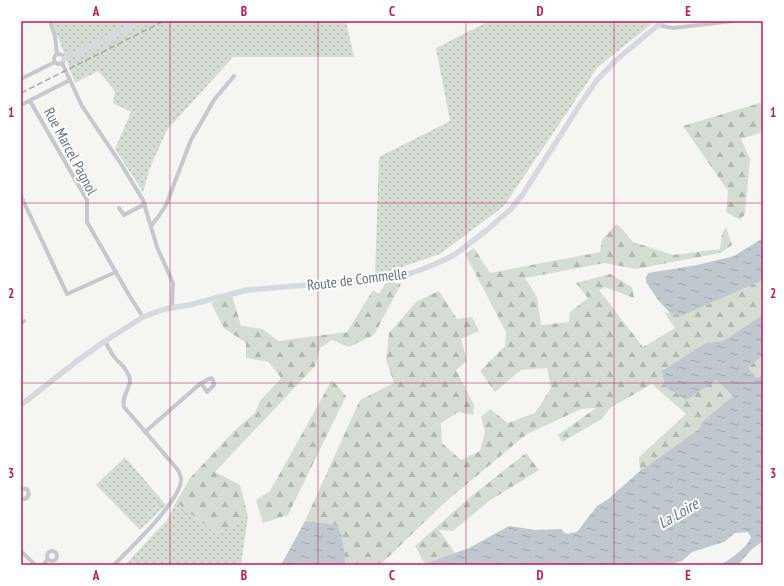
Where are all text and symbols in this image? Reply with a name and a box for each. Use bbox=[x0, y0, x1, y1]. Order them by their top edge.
text: A bbox=[92, 3, 100, 20]
text: B bbox=[241, 3, 247, 20]
text: C bbox=[389, 3, 395, 20]
text: D bbox=[537, 3, 544, 20]
text: E bbox=[685, 3, 691, 20]
text: 1 bbox=[8, 104, 14, 121]
street label: Rue Marcel Pagnol bbox=[40, 104, 102, 198]
text: 1 bbox=[770, 104, 776, 121]
street label: Route de Commelle bbox=[306, 263, 408, 295]
text: 2 bbox=[8, 285, 14, 302]
text: 2 bbox=[770, 285, 776, 302]
text: 3 bbox=[8, 465, 14, 482]
text: 3 bbox=[770, 465, 776, 482]
water label: La Loire bbox=[654, 493, 703, 533]
text: A bbox=[92, 567, 100, 584]
text: B bbox=[241, 567, 247, 584]
text: C bbox=[389, 567, 395, 584]
text: D bbox=[537, 567, 544, 584]
text: E bbox=[685, 567, 691, 584]

